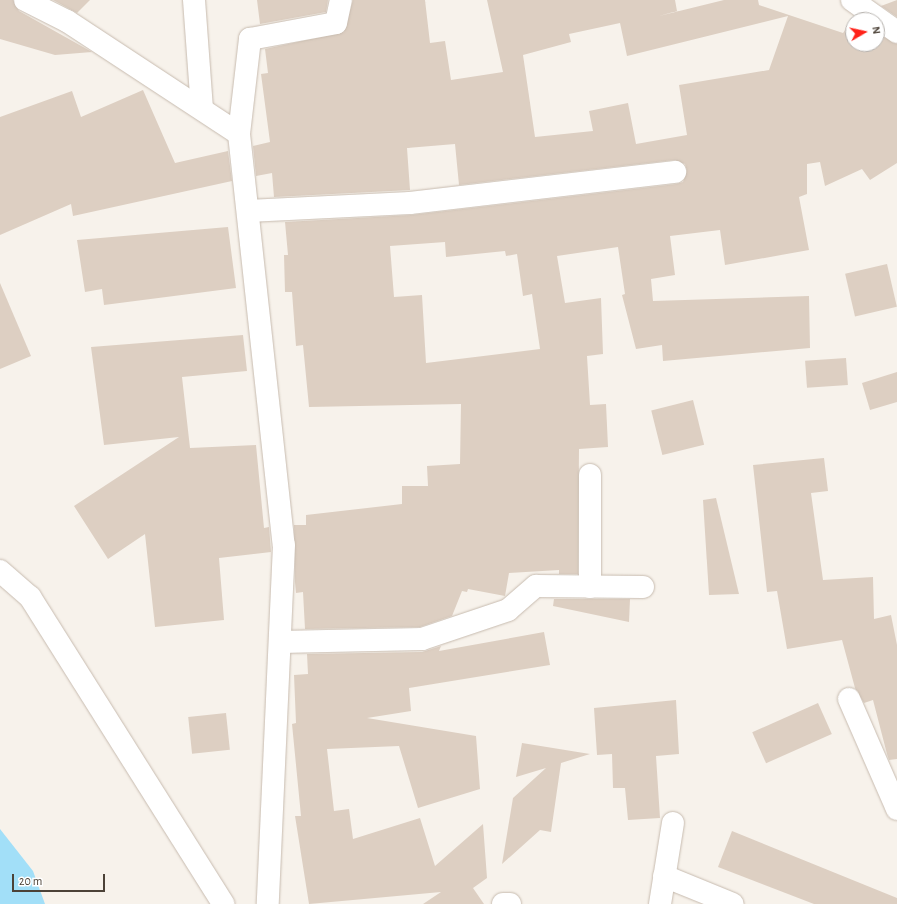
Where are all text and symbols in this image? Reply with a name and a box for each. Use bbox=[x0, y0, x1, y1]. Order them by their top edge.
north arrow bbox=[845, 12, 885, 52]
text: N bbox=[870, 26, 882, 35]
scale bar bbox=[14, 866, 107, 892]
text: 20 m bbox=[19, 875, 42, 887]

